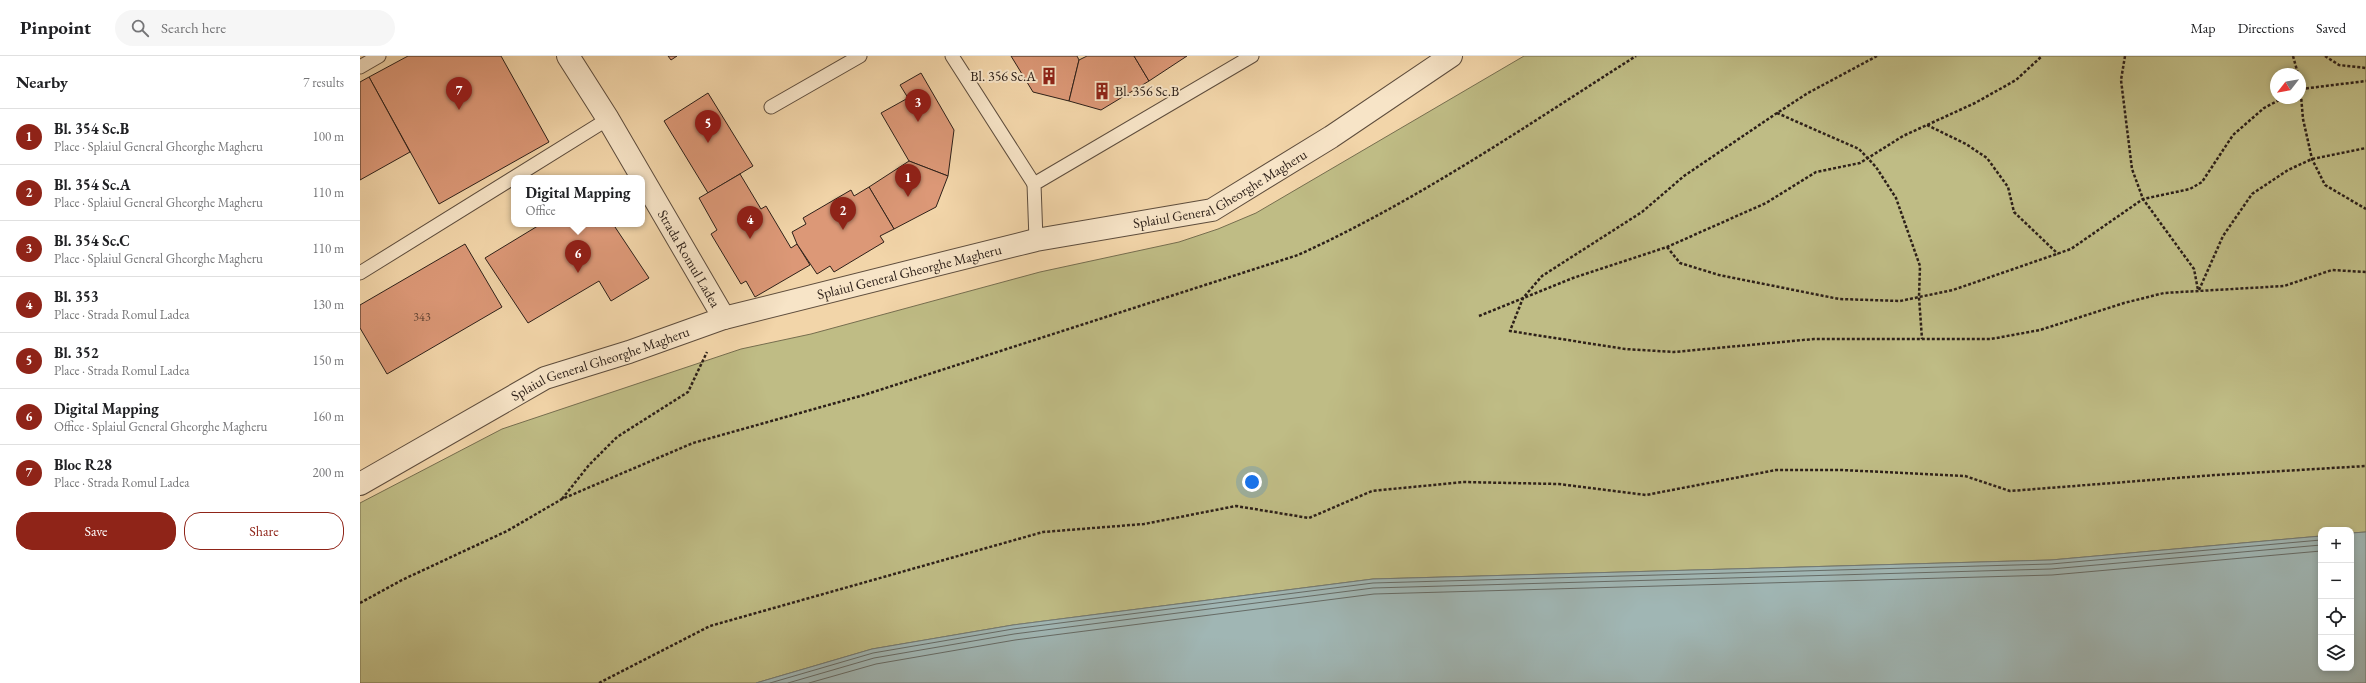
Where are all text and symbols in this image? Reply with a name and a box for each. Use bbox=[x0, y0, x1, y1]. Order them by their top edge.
search box bbox=[115, 10, 395, 46]
text: Pinpoint bbox=[20, 15, 91, 40]
icon: search bbox=[129, 17, 151, 39]
text: Search here bbox=[161, 18, 226, 37]
text: Map bbox=[2190, 19, 2216, 37]
text: Directions bbox=[2238, 19, 2294, 37]
text: Saved bbox=[2316, 19, 2346, 37]
building icon: Bl. 356 Sc.A bbox=[1039, 66, 1059, 86]
place label: Bl. 356 Sc.A bbox=[970, 67, 1036, 85]
north arrow bbox=[2270, 68, 2306, 104]
text: Nearby bbox=[16, 71, 68, 93]
text: 7 results bbox=[303, 74, 344, 91]
pin: 7 bbox=[446, 77, 472, 110]
building icon: Bl. 356 Sc.B bbox=[1092, 81, 1112, 101]
place label: Bl. 356 Sc.B bbox=[1115, 82, 1179, 100]
pin: 3 bbox=[905, 89, 931, 122]
pin: 5 bbox=[695, 110, 721, 143]
text: Bl. 354 Sc.B bbox=[54, 119, 129, 138]
text: 1 bbox=[26, 128, 32, 145]
text: 100 m bbox=[313, 128, 344, 145]
text: Place · Splaiul General Gheorghe Magheru bbox=[54, 138, 263, 155]
street label: Splaiul General Gheorghe Magheru bbox=[1132, 145, 1311, 232]
pin: 1 bbox=[895, 164, 921, 197]
text: Bl. 354 Sc.A bbox=[54, 175, 131, 194]
popup bbox=[511, 175, 645, 227]
text: Digital Mapping bbox=[526, 183, 630, 202]
text: 2 bbox=[26, 184, 32, 201]
text: 110 m bbox=[313, 184, 344, 201]
text: Place · Splaiul General Gheorghe Magheru bbox=[54, 194, 263, 211]
pin: 2 bbox=[830, 197, 856, 230]
text: Office bbox=[526, 202, 556, 219]
street label: Strada Romul Ladea bbox=[654, 206, 725, 311]
pin: 4 bbox=[737, 206, 763, 239]
text: Bl. 354 Sc.C bbox=[54, 231, 130, 250]
text: 3 bbox=[26, 240, 32, 257]
text: 110 m bbox=[313, 240, 344, 257]
pin: 6 bbox=[565, 240, 591, 273]
street label: Splaiul General Gheorghe Magheru bbox=[815, 240, 1004, 303]
text: Place · Splaiul General Gheorghe Magheru bbox=[54, 250, 263, 267]
text: Bl. 353 bbox=[54, 287, 99, 306]
text: 4 bbox=[26, 296, 32, 313]
text: 130 m bbox=[313, 296, 344, 313]
text: Place · Strada Romul Ladea bbox=[54, 306, 189, 323]
house number: 343 bbox=[413, 309, 431, 325]
street label: Splaiul General Gheorghe Magheru bbox=[508, 322, 692, 405]
text: Bl. 352 bbox=[54, 343, 99, 362]
text: 5 bbox=[26, 352, 32, 369]
text: 150 m bbox=[313, 352, 344, 369]
text: Place · Strada Romul Ladea bbox=[54, 362, 189, 379]
text: Digital Mapping bbox=[54, 399, 159, 418]
text: 6 bbox=[26, 408, 32, 425]
text: 160 m bbox=[313, 408, 344, 425]
text: Office · Splaiul General Gheorghe Magheru bbox=[54, 418, 267, 435]
text: Bloc R28 bbox=[54, 455, 112, 474]
text: 7 bbox=[26, 464, 32, 481]
text: 200 m bbox=[313, 464, 344, 481]
your location bbox=[1242, 472, 1262, 492]
text: Place · Strada Romul Ladea bbox=[54, 474, 189, 491]
button: Save bbox=[16, 512, 176, 550]
button: Share bbox=[184, 512, 344, 550]
map controls bbox=[2318, 527, 2354, 671]
button: + bbox=[2318, 527, 2354, 563]
button: − bbox=[2318, 563, 2354, 599]
button: locate bbox=[2318, 599, 2354, 635]
button: layers bbox=[2318, 635, 2354, 671]

